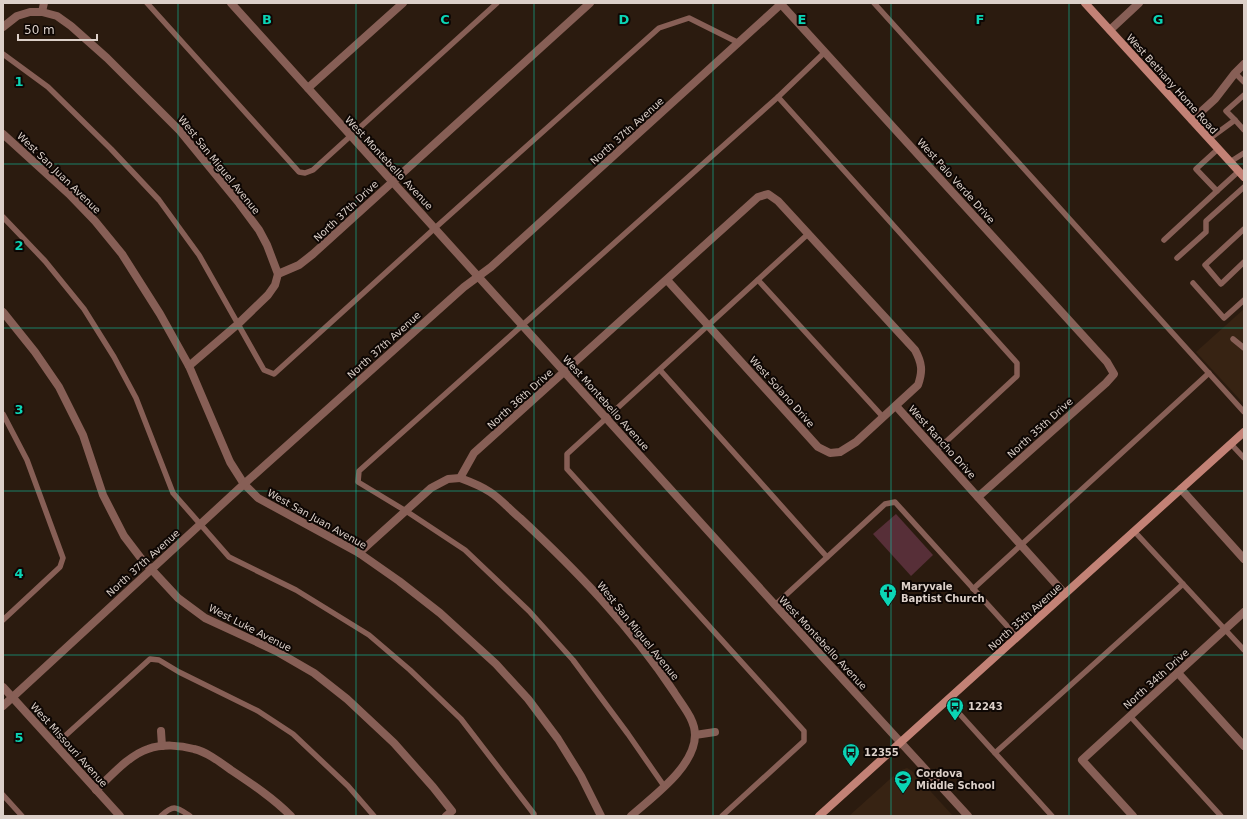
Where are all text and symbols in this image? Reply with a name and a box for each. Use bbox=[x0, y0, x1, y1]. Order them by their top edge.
text: B bbox=[262, 12, 272, 27]
text: C bbox=[440, 12, 450, 27]
text: D bbox=[619, 12, 630, 27]
text: E bbox=[798, 12, 806, 27]
text: F bbox=[976, 12, 984, 27]
text: G bbox=[1153, 12, 1163, 27]
scale bar bbox=[18, 16, 97, 42]
text: 50 m bbox=[24, 23, 55, 37]
street label: West Bethany Home Road bbox=[1124, 32, 1220, 136]
text: 1 bbox=[14, 74, 24, 89]
street label: North 37th Avenue bbox=[588, 95, 666, 167]
street label: West San Miguel Avenue bbox=[176, 114, 262, 216]
street label: West Montebello Avenue bbox=[343, 114, 435, 212]
street label: West San Juan Avenue bbox=[15, 130, 103, 216]
street label: West Palo Verde Drive bbox=[915, 136, 997, 226]
street label: North 37th Drive bbox=[312, 178, 380, 244]
text: 2 bbox=[14, 238, 24, 253]
street label: North 37th Avenue bbox=[345, 309, 423, 381]
street label: West Montebello Avenue bbox=[561, 353, 651, 453]
street label: West Solano Drive bbox=[747, 354, 817, 430]
street label: North 36th Drive bbox=[485, 367, 555, 431]
street label: North 35th Drive bbox=[1005, 396, 1075, 460]
text: 3 bbox=[14, 402, 24, 417]
street label: West Rancho Drive bbox=[906, 403, 978, 481]
street label: West San Juan Avenue bbox=[265, 487, 369, 551]
street label: North 37th Avenue bbox=[104, 527, 182, 599]
text: 4 bbox=[14, 566, 24, 581]
street label: West San Miguel Avenue bbox=[595, 580, 681, 682]
place label: Maryvale Baptist Church bbox=[901, 581, 985, 604]
street label: North 35th Avenue bbox=[986, 581, 1064, 653]
church icon: Maryvale Baptist Church bbox=[878, 582, 898, 607]
street label: West Montebello Avenue bbox=[777, 594, 869, 692]
street label: West Luke Avenue bbox=[207, 602, 293, 654]
street label: North 34th Drive bbox=[1121, 647, 1191, 711]
bus stop icon: 12243 bbox=[945, 696, 965, 721]
street label: West Missouri Avenue bbox=[28, 701, 110, 789]
place label: 12243 bbox=[968, 701, 1003, 712]
text: 5 bbox=[14, 730, 24, 745]
bus stop icon: 12355 bbox=[841, 742, 861, 767]
place label: 12355 bbox=[864, 747, 899, 758]
place label: Cordova Middle School bbox=[916, 768, 995, 791]
school or university icon: Cordova Middle School bbox=[893, 769, 913, 794]

